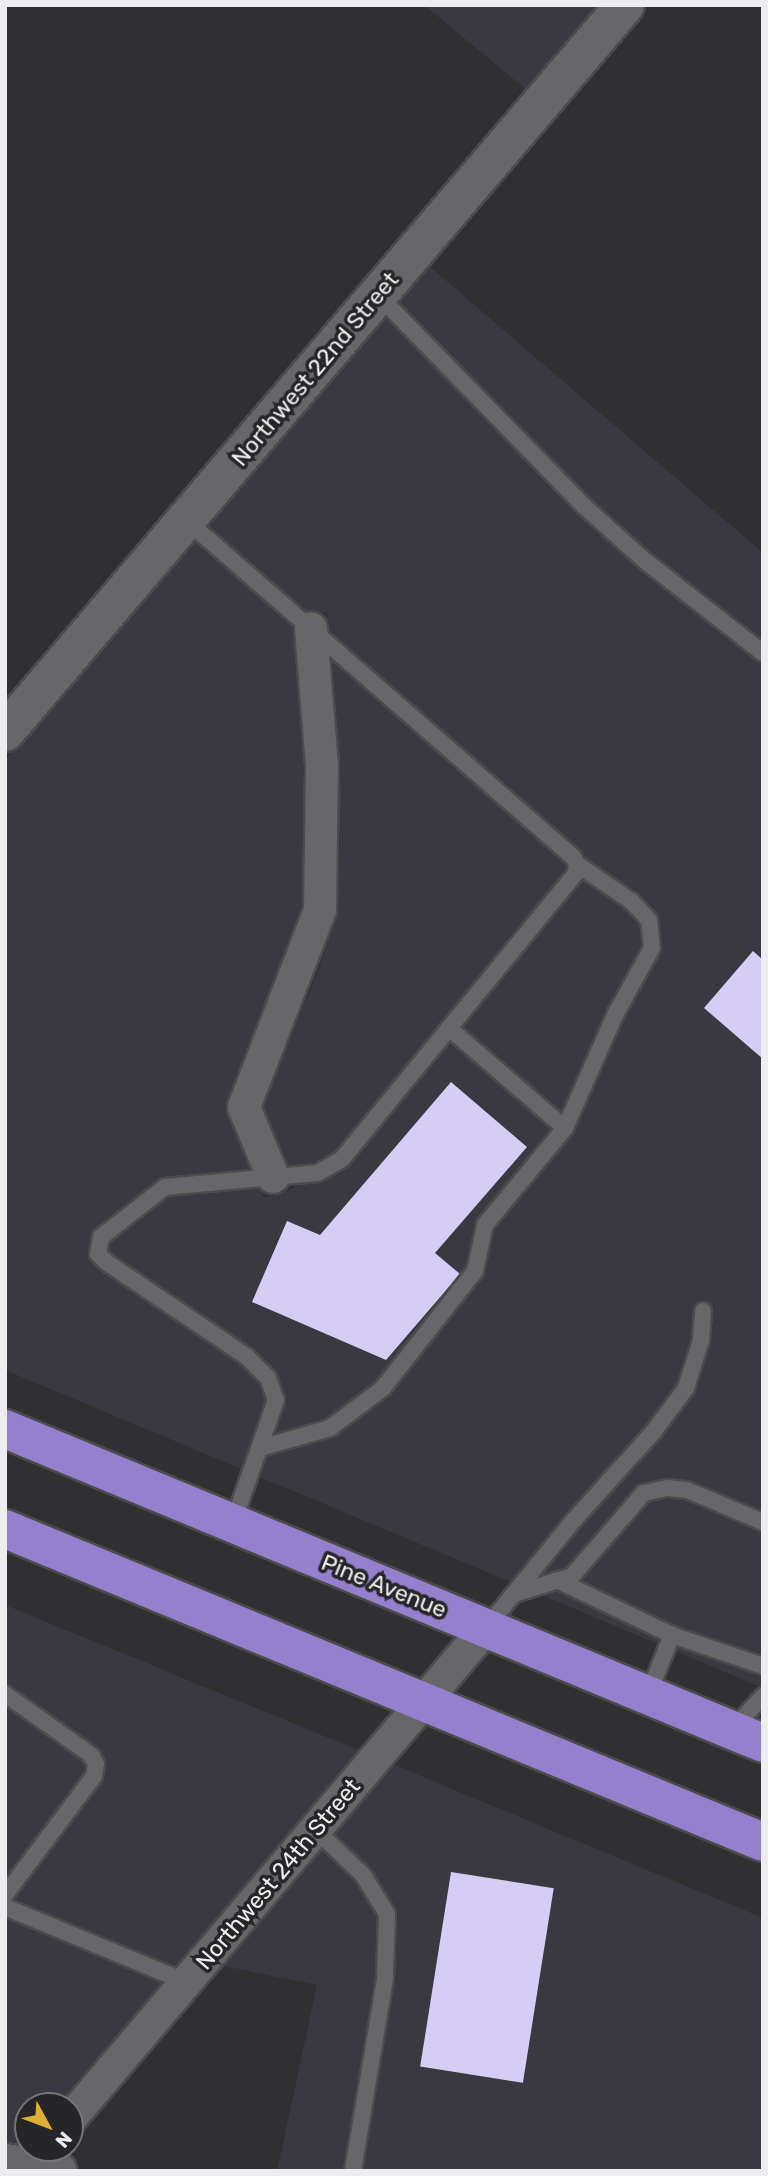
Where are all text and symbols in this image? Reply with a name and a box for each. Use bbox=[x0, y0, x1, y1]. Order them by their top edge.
street label: Northwest 22nd Street bbox=[226, 266, 404, 472]
street label: Pine Avenue bbox=[317, 1548, 451, 1624]
street label: Northwest 24th Street bbox=[190, 1773, 366, 1975]
north arrow bbox=[14, 2092, 84, 2162]
text: N bbox=[51, 2127, 77, 2152]

